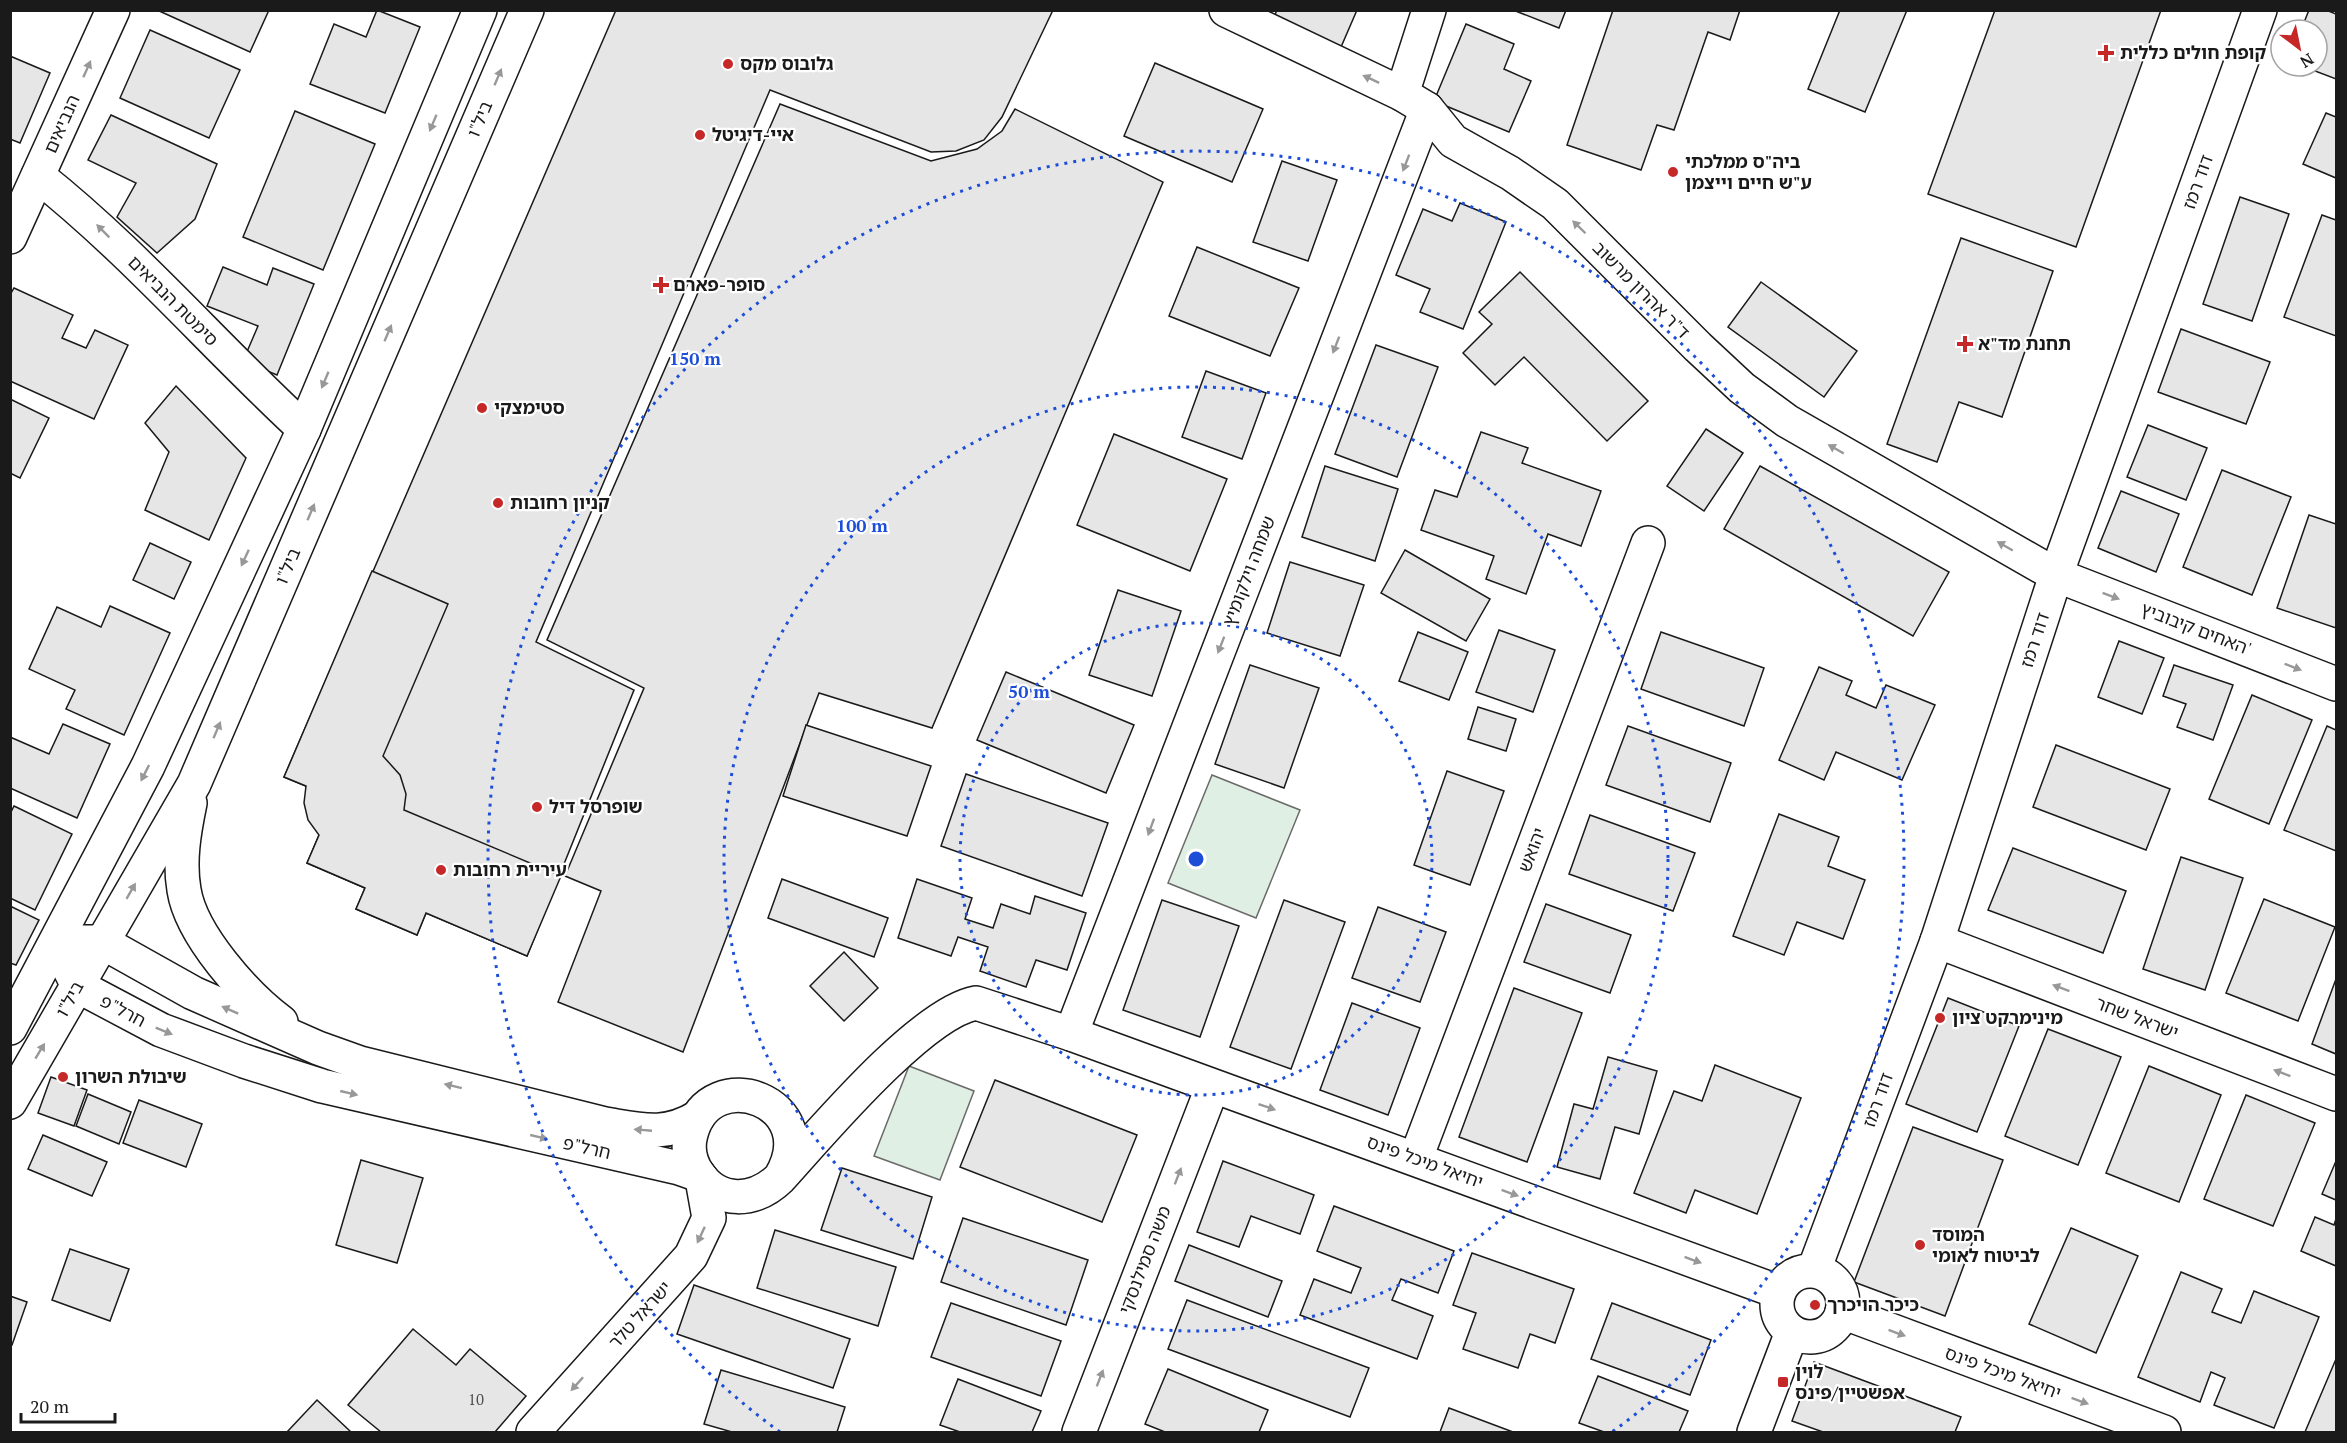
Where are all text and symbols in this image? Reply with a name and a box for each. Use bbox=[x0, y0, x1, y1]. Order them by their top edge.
north arrow bbox=[2269, 18, 2329, 78]
place label: קופת חולים כללית bbox=[2120, 40, 2266, 64]
marker: קופת חולים כללית bbox=[2097, 44, 2115, 62]
text: N bbox=[2296, 48, 2318, 73]
place label: גלובוס מקס bbox=[740, 51, 833, 75]
marker: גלובוס מקס bbox=[721, 57, 735, 71]
one-way arrow bbox=[82, 61, 91, 78]
one-way arrow bbox=[494, 69, 503, 86]
one-way arrow bbox=[1362, 75, 1379, 84]
street label: הנביאים bbox=[38, 90, 85, 157]
street label: ביל"ו bbox=[461, 97, 497, 140]
one-way arrow bbox=[428, 114, 438, 132]
place label: איי-דיגיטל bbox=[712, 122, 794, 146]
marker: איי-דיגיטל bbox=[693, 128, 707, 142]
place label: ביה"ס ממלכתי ע"ש חיים וייצמן bbox=[1685, 149, 1812, 194]
street label: דוד רמז bbox=[2176, 151, 2218, 212]
one-way arrow bbox=[1401, 154, 1410, 172]
marker: ביה"ס ממלכתי ע"ש חיים וייצמן bbox=[1666, 165, 1680, 179]
one-way arrow bbox=[1572, 220, 1586, 234]
one-way arrow bbox=[97, 224, 111, 238]
street label: ד"ר אהרון מרשוב bbox=[1588, 235, 1696, 343]
street label: סימטת הנביאים bbox=[123, 250, 224, 351]
place label: סופר-פארם bbox=[673, 272, 765, 296]
marker: סופר-פארם bbox=[654, 278, 668, 292]
one-way arrow bbox=[383, 324, 393, 342]
place label: תחנת מד"א bbox=[1978, 331, 2071, 355]
marker: תחנת מד"א bbox=[1956, 335, 1974, 353]
one-way arrow bbox=[1331, 336, 1340, 354]
text: 150 m bbox=[669, 346, 721, 370]
one-way arrow bbox=[320, 371, 329, 389]
place label: סטימצקי bbox=[494, 395, 565, 419]
marker: סטימצקי bbox=[475, 401, 489, 415]
one-way arrow bbox=[1828, 444, 1844, 455]
place label: קניון רחובות bbox=[510, 490, 610, 514]
marker: קניון רחובות bbox=[491, 496, 505, 510]
one-way arrow bbox=[306, 503, 316, 521]
street label: שמחה וילקומיץ bbox=[1216, 512, 1280, 629]
text: 100 m bbox=[836, 513, 888, 537]
one-way arrow bbox=[1996, 541, 2013, 551]
street label: ביל"ו bbox=[269, 544, 305, 587]
one-way arrow bbox=[240, 550, 249, 567]
one-way arrow bbox=[2102, 592, 2120, 601]
street label: האחים קיבוביץ' bbox=[2138, 596, 2255, 660]
street label: דוד רמז bbox=[2014, 609, 2054, 670]
one-way arrow bbox=[1216, 636, 1225, 654]
one-way arrow bbox=[2284, 662, 2302, 672]
text: 50 m bbox=[1008, 679, 1050, 703]
one-way arrow bbox=[213, 721, 222, 739]
one-way arrow bbox=[140, 765, 150, 782]
place label: שופרסל דיל bbox=[549, 794, 643, 818]
marker: שופרסל דיל bbox=[530, 800, 544, 814]
one-way arrow bbox=[1146, 818, 1155, 836]
street label: יהואש bbox=[1512, 824, 1550, 875]
centre of rings bbox=[1186, 849, 1206, 869]
place label: עיריית רחובות bbox=[453, 857, 567, 881]
marker: עיריית רחובות bbox=[434, 863, 448, 877]
one-way arrow bbox=[126, 882, 136, 899]
street label: ביל"ו bbox=[50, 976, 89, 1021]
one-way arrow bbox=[2051, 983, 2069, 993]
street label: חרל"פ bbox=[96, 988, 150, 1032]
street label: ישראל שחר bbox=[2092, 990, 2182, 1044]
one-way arrow bbox=[221, 1004, 239, 1014]
place label: מינימרקט ציון bbox=[1952, 1005, 2063, 1029]
marker: מינימרקט ציון bbox=[1933, 1011, 1947, 1025]
one-way arrow bbox=[156, 1026, 174, 1036]
one-way arrow bbox=[35, 1043, 46, 1059]
place label: שיבולת השרון bbox=[75, 1064, 187, 1088]
one-way arrow bbox=[2273, 1068, 2291, 1077]
street label: דוד רמז bbox=[1856, 1069, 1898, 1130]
marker: שיבולת השרון bbox=[56, 1070, 70, 1084]
one-way arrow bbox=[444, 1081, 463, 1091]
one-way arrow bbox=[340, 1088, 358, 1098]
one-way arrow bbox=[1258, 1102, 1276, 1112]
one-way arrow bbox=[634, 1125, 653, 1135]
street label: יחיאל מיכל פינס bbox=[1364, 1129, 1487, 1193]
street label: חרל"פ bbox=[561, 1130, 613, 1164]
one-way arrow bbox=[530, 1132, 548, 1142]
one-way arrow bbox=[1173, 1167, 1183, 1185]
one-way arrow bbox=[1501, 1189, 1519, 1199]
street label: משה סמילנסקי bbox=[1112, 1202, 1176, 1317]
place label: המוסד לביטוח לאומי bbox=[1932, 1222, 2040, 1267]
one-way arrow bbox=[697, 1227, 706, 1244]
marker: המוסד לביטוח לאומי bbox=[1913, 1238, 1927, 1252]
one-way arrow bbox=[1684, 1256, 1702, 1266]
street label: ישראל טלר bbox=[603, 1275, 676, 1353]
place label: כיכר הויכרך bbox=[1827, 1292, 1919, 1316]
marker: כיכר הויכרך bbox=[1808, 1298, 1822, 1312]
one-way arrow bbox=[1888, 1329, 1906, 1338]
street label: יחיאל מיכל פינס bbox=[1942, 1340, 2065, 1404]
place label: לוין אפשטיין/פינס bbox=[1795, 1359, 1905, 1404]
one-way arrow bbox=[1096, 1369, 1105, 1387]
marker: לוין אפשטיין/פינס bbox=[1776, 1375, 1790, 1389]
one-way arrow bbox=[570, 1377, 584, 1392]
scale bar bbox=[21, 1386, 116, 1424]
house number: 10 bbox=[468, 1389, 484, 1409]
text: 20 m bbox=[30, 1394, 70, 1418]
one-way arrow bbox=[2071, 1397, 2089, 1406]

